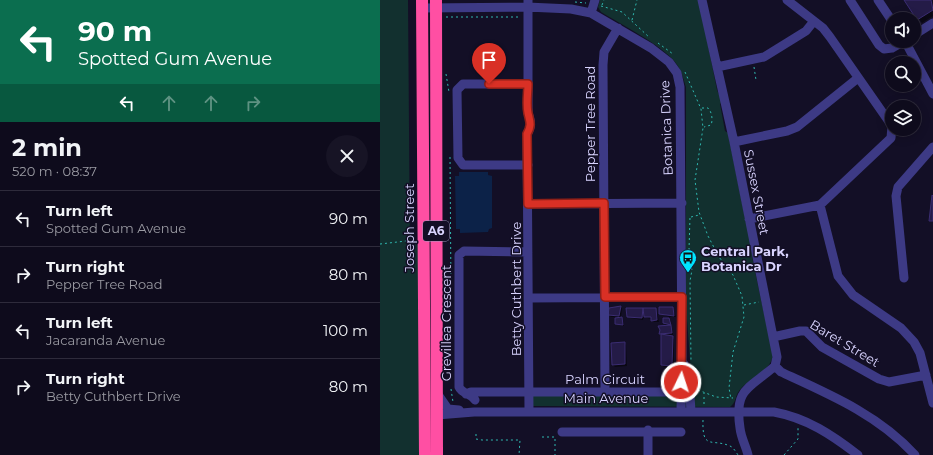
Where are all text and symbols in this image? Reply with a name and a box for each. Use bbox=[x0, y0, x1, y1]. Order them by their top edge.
map controls bbox=[885, 12, 921, 136]
button: sound bbox=[885, 12, 921, 48]
text: 90 m bbox=[78, 14, 152, 48]
icon: left bbox=[12, 16, 64, 68]
pin bbox=[472, 43, 506, 84]
text: Spotted Gum Avenue bbox=[78, 48, 272, 70]
icon: arrive bbox=[478, 49, 500, 71]
button: search bbox=[885, 56, 921, 92]
street label: Pepper Tree Road bbox=[582, 66, 598, 182]
street label: Botanica Drive bbox=[656, 80, 676, 176]
icon: left bbox=[116, 92, 138, 114]
icon: ahead bbox=[158, 92, 180, 114]
icon: ahead bbox=[200, 92, 222, 114]
icon: right bbox=[242, 92, 264, 114]
button: layers bbox=[885, 100, 921, 136]
text: 2 min bbox=[12, 133, 82, 162]
button: close bbox=[326, 135, 368, 177]
street label: Sussex Street bbox=[741, 148, 773, 236]
text: 520 m · 08:37 bbox=[12, 163, 97, 179]
street label: Joseph Street bbox=[401, 183, 417, 274]
text: Turn left bbox=[46, 201, 113, 220]
icon: left bbox=[12, 208, 34, 230]
text: 90 m bbox=[329, 209, 368, 228]
text: Spotted Gum Avenue bbox=[46, 220, 186, 236]
road number: A6 bbox=[423, 221, 449, 241]
street label: Betty Cuthbert Drive bbox=[508, 222, 524, 356]
place label: Central Park, Botanica Dr bbox=[701, 243, 789, 274]
bus stop icon: Central Park, Botanica Dr bbox=[678, 248, 698, 273]
text: Turn right bbox=[46, 257, 125, 276]
icon: right bbox=[12, 264, 34, 286]
text: 80 m bbox=[329, 265, 368, 284]
street label: Grevillea Crescent bbox=[438, 265, 454, 381]
text: Pepper Tree Road bbox=[46, 276, 163, 292]
text: Turn left bbox=[46, 313, 113, 332]
street label: Baret Street bbox=[807, 316, 883, 370]
icon: left bbox=[12, 320, 34, 342]
text: 100 m bbox=[323, 321, 368, 340]
text: Jacaranda Avenue bbox=[46, 332, 165, 348]
position arrow bbox=[660, 361, 702, 403]
text: Turn right bbox=[46, 369, 125, 388]
street label: Palm Circuit bbox=[565, 371, 645, 387]
icon: right bbox=[12, 376, 34, 398]
text: 80 m bbox=[329, 377, 368, 396]
text: Betty Cuthbert Drive bbox=[46, 388, 181, 404]
street label: Main Avenue bbox=[564, 390, 649, 406]

